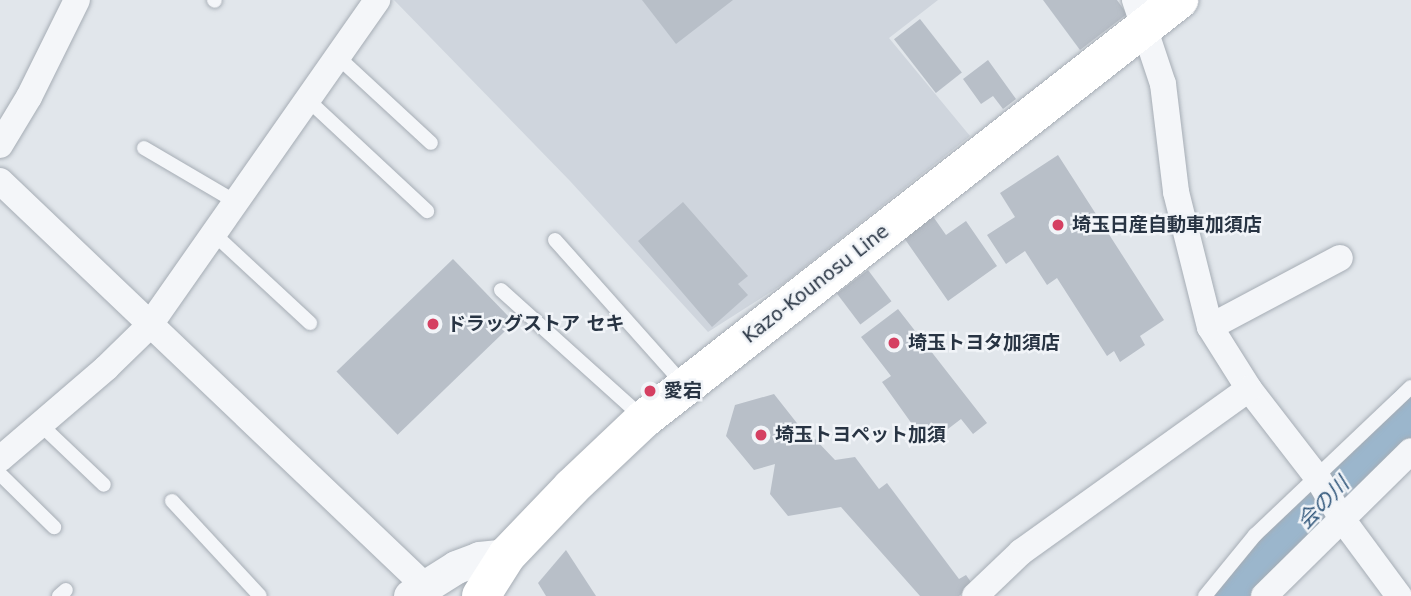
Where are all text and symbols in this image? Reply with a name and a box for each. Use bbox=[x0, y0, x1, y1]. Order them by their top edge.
place label: 埼玉日産自動車加須店 bbox=[1072, 214, 1262, 236]
marker: 埼玉日産自動車加須店 bbox=[1050, 217, 1066, 233]
street label: Kazo-Kounosu Line bbox=[738, 220, 894, 348]
place label: ドラッグストア セキ bbox=[447, 313, 625, 335]
marker: ドラッグストア セキ bbox=[425, 316, 441, 332]
place label: 埼玉トヨタ加須店 bbox=[908, 332, 1060, 354]
marker: 埼玉トヨタ加須店 bbox=[886, 335, 902, 351]
place label: 愛宕 bbox=[664, 380, 702, 402]
marker: 愛宕 bbox=[642, 383, 658, 399]
place label: 埼玉トヨペット加須 bbox=[775, 424, 946, 446]
marker: 埼玉トヨペット加須 bbox=[753, 427, 769, 443]
water label: 会の川 bbox=[1292, 472, 1354, 534]

